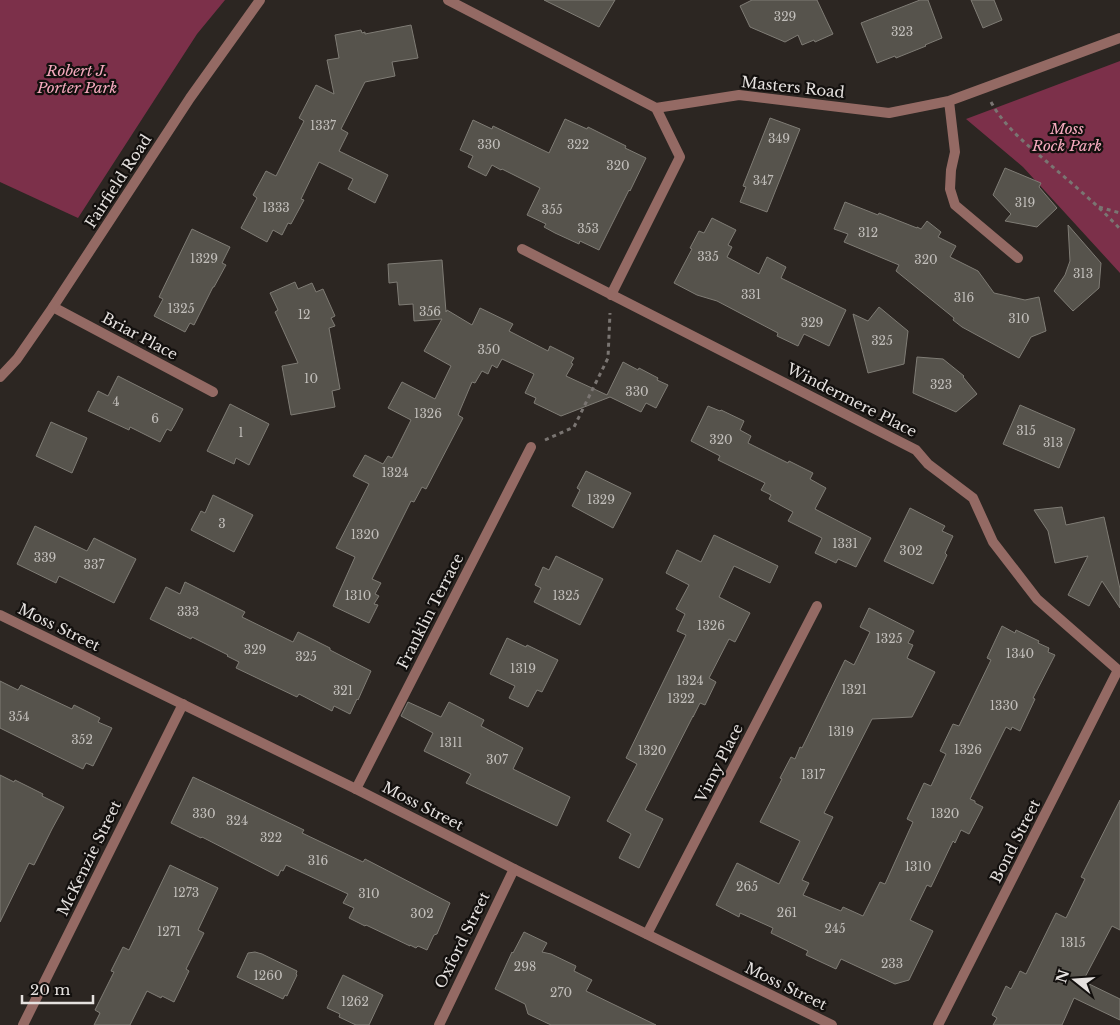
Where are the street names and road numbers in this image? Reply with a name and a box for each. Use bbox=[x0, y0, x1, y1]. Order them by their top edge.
street label: Masters Road bbox=[740, 72, 846, 102]
street label: Fairfield Road bbox=[81, 131, 155, 231]
street label: Briar Place bbox=[99, 308, 181, 364]
street label: Windermere Place bbox=[783, 358, 920, 441]
street label: Franklin Terrace bbox=[393, 550, 467, 672]
street label: Moss Street bbox=[15, 599, 103, 655]
street label: Vimy Place bbox=[691, 720, 747, 807]
street label: Moss Street bbox=[379, 777, 467, 835]
street label: Bond Street bbox=[986, 796, 1044, 886]
street label: McKenzie Street bbox=[53, 797, 125, 919]
street label: Oxford Street bbox=[430, 888, 494, 992]
street label: Moss Street bbox=[742, 958, 830, 1014]

